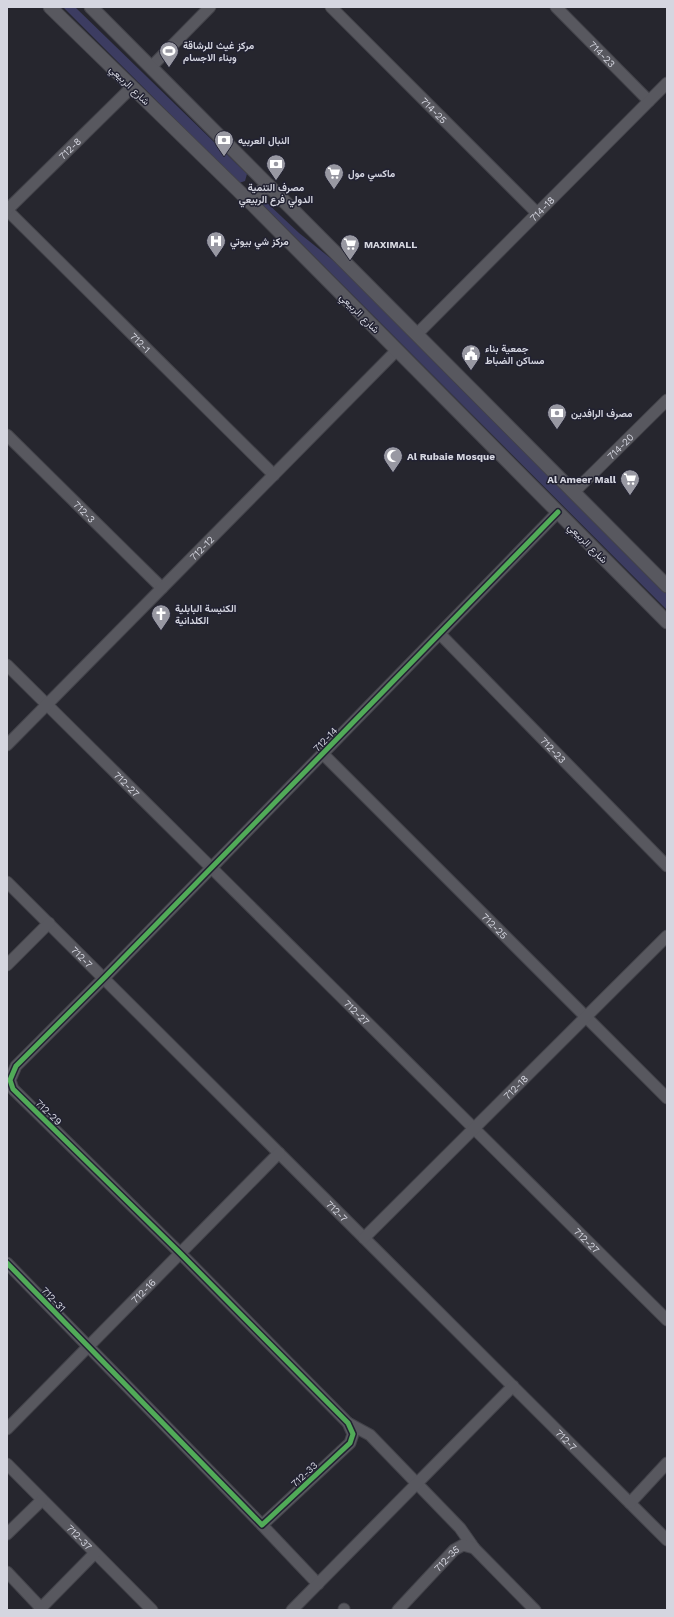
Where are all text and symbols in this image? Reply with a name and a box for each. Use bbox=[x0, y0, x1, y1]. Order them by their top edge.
street label: 714-23 bbox=[587, 39, 617, 70]
sports icon: مركز غيث للرشاقة وبناء الاجسام bbox=[158, 40, 180, 68]
place label: مركز غيث للرشاقة وبناء الاجسام bbox=[183, 40, 255, 64]
street label: شارع الربيعي bbox=[105, 64, 152, 109]
street label: 714-25 bbox=[419, 95, 449, 126]
bank icon: النبال العربيه bbox=[213, 129, 235, 157]
street label: 712-8 bbox=[57, 135, 83, 162]
place label: النبال العربيه bbox=[238, 135, 290, 147]
bank icon: مصرف التنمية الدولي فرع الربيعي bbox=[265, 153, 287, 181]
supermarket icon: ماكسي مول bbox=[323, 162, 345, 190]
place label: ماكسي مول bbox=[348, 168, 396, 182]
place label: مصرف التنمية الدولي فرع الربيعي bbox=[239, 182, 313, 208]
street label: 714-18 bbox=[528, 194, 557, 224]
hospital icon: مركز شي بيوتي bbox=[205, 230, 227, 258]
supermarket icon: MAXIMALL bbox=[339, 233, 361, 261]
place label: مركز شي بيوتي bbox=[230, 236, 289, 250]
place label: MAXIMALL bbox=[364, 239, 417, 250]
street label: شارع الربيعي bbox=[336, 291, 382, 338]
street label: 712-1 bbox=[128, 331, 152, 355]
public building icon: جمعية بناء مساكن الضباط bbox=[460, 343, 482, 371]
place label: جمعية بناء مساكن الضباط bbox=[485, 343, 545, 367]
bank icon: مصرف الرافدين bbox=[546, 402, 568, 430]
place label: مصرف الرافدين bbox=[571, 408, 633, 420]
street label: 714-20 bbox=[605, 431, 636, 462]
mosque icon: Al Rubaie Mosque bbox=[382, 445, 404, 473]
place label: Al Rubaie Mosque bbox=[407, 451, 495, 462]
supermarket icon: Al Ameer Mall bbox=[619, 468, 641, 496]
place label: Al Ameer Mall bbox=[547, 474, 617, 485]
street label: 712-3 bbox=[71, 499, 97, 525]
street label: شارع الربيعي bbox=[564, 521, 610, 568]
street label: 712-12 bbox=[188, 534, 216, 563]
church icon: الكنيسة البابلية الكلدانية bbox=[150, 603, 172, 631]
place label: الكنيسة البابلية الكلدانية bbox=[175, 603, 236, 627]
street label: 712-14 bbox=[311, 725, 340, 754]
street label: 712-23 bbox=[538, 735, 568, 765]
street label: 712-27 bbox=[112, 770, 142, 800]
street label: 712-25 bbox=[479, 911, 510, 941]
street label: 712-7 bbox=[69, 944, 95, 970]
street label: 712-27 bbox=[342, 998, 372, 1028]
street label: 712-18 bbox=[501, 1073, 530, 1102]
street label: 712-29 bbox=[33, 1097, 64, 1127]
street label: 712-7 bbox=[324, 1199, 350, 1224]
street label: 712-27 bbox=[572, 1226, 602, 1256]
street label: 712-16 bbox=[129, 1277, 158, 1306]
street label: 712-31 bbox=[39, 1285, 68, 1314]
street label: 712-7 bbox=[553, 1427, 579, 1453]
street label: 712-33 bbox=[289, 1459, 320, 1489]
street label: 712-37 bbox=[64, 1522, 94, 1553]
street label: 712-35 bbox=[432, 1543, 461, 1574]

